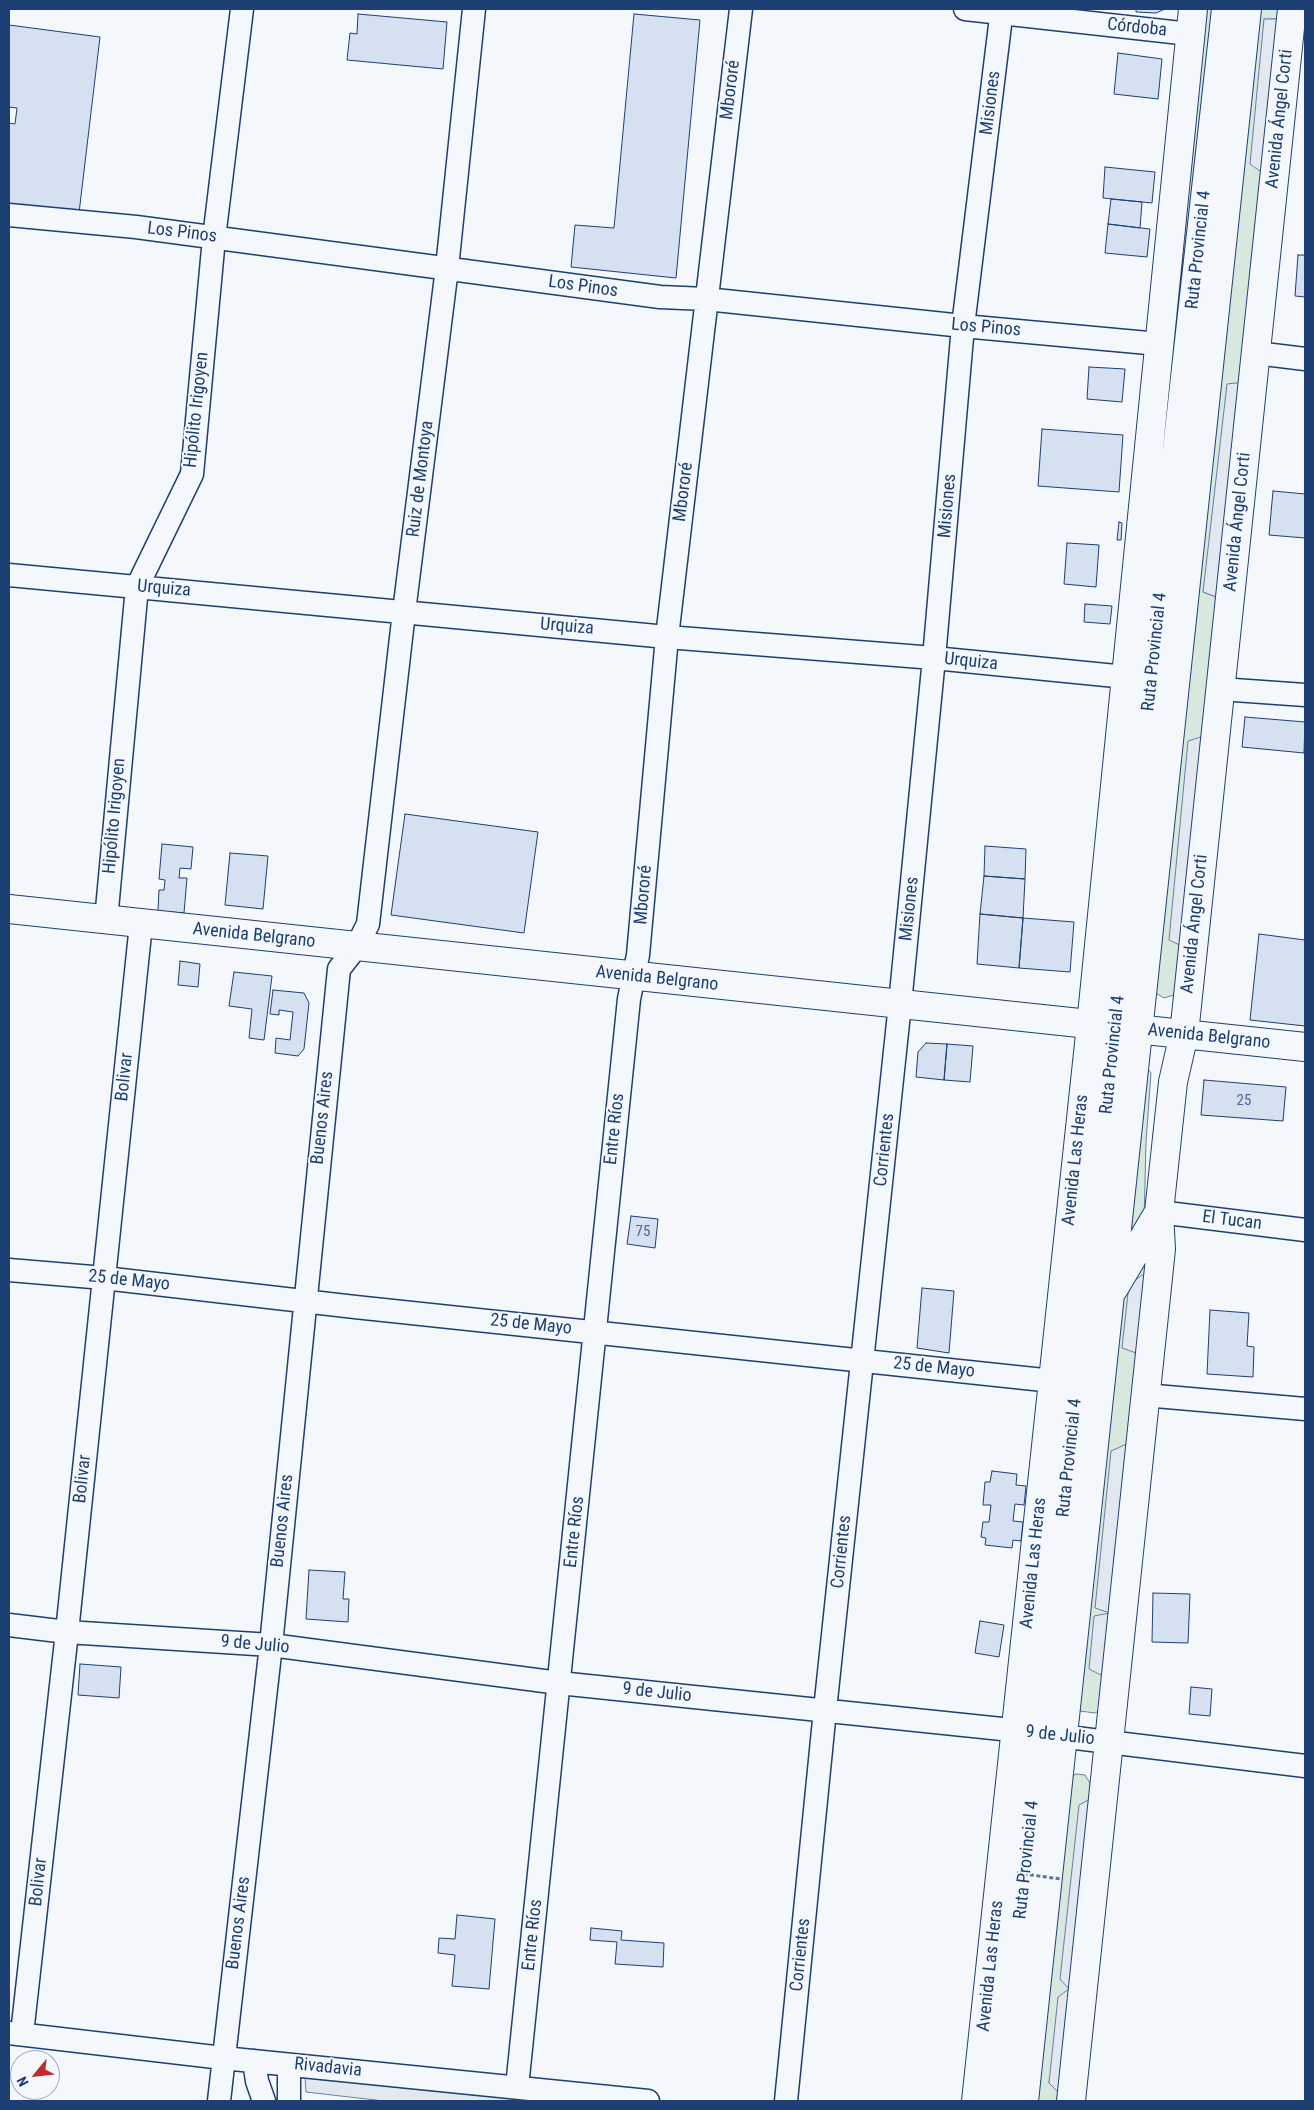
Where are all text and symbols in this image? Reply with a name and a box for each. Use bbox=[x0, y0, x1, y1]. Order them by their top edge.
street label: Córdoba bbox=[1106, 14, 1168, 42]
street label: Avenida Ángel Corti bbox=[1262, 48, 1298, 190]
street label: Mbororé bbox=[717, 59, 745, 121]
street label: Misiones bbox=[976, 70, 1006, 136]
street label: Ruta Provincial 4 bbox=[1182, 190, 1216, 310]
street label: Los Pinos bbox=[146, 218, 218, 248]
street label: Los Pinos bbox=[547, 271, 619, 303]
street label: Los Pinos bbox=[950, 314, 1022, 342]
street label: Hipólito Irigoyen bbox=[180, 351, 214, 469]
street label: Ruiz de Montoya bbox=[403, 419, 439, 539]
street label: Avenida Ángel Corti bbox=[1220, 451, 1256, 593]
street label: Mbororé bbox=[670, 461, 698, 523]
street label: Misiones bbox=[934, 473, 962, 539]
street label: Urquiza bbox=[136, 576, 192, 602]
street label: Ruta Provincial 4 bbox=[1138, 592, 1172, 712]
street label: Urquiza bbox=[539, 614, 595, 640]
street label: Urquiza bbox=[943, 648, 999, 676]
street label: Hipólito Irigoyen bbox=[99, 757, 131, 875]
street label: Avenida Ángel Corti bbox=[1177, 853, 1213, 995]
street label: Mbororé bbox=[631, 864, 657, 926]
street label: Misiones bbox=[896, 876, 924, 942]
street label: Avenida Belgrano bbox=[192, 919, 316, 953]
street label: Avenida Belgrano bbox=[595, 962, 719, 996]
street label: Ruta Provincial 4 bbox=[1096, 995, 1130, 1115]
street label: Avenida Belgrano bbox=[1147, 1020, 1271, 1054]
street label: Bolivar bbox=[112, 1052, 138, 1102]
street label: Buenos Aires bbox=[307, 1070, 339, 1166]
street label: Entre Ríos bbox=[601, 1092, 629, 1166]
house number: 25 bbox=[1237, 1092, 1251, 1110]
street label: Avenida Las Heras bbox=[1058, 1093, 1094, 1227]
street label: Corrientes bbox=[870, 1112, 900, 1188]
street label: El Tucan bbox=[1201, 1207, 1263, 1235]
house number: 75 bbox=[636, 1223, 650, 1241]
street label: 25 de Mayo bbox=[87, 1266, 171, 1296]
street label: 25 de Mayo bbox=[489, 1310, 573, 1340]
street label: 25 de Mayo bbox=[892, 1353, 976, 1383]
street label: Ruta Provincial 4 bbox=[1053, 1398, 1087, 1518]
street label: Bolivar bbox=[70, 1454, 96, 1504]
street label: Buenos Aires bbox=[267, 1473, 299, 1569]
street label: Entre Ríos bbox=[561, 1495, 589, 1569]
street label: Avenida Las Heras bbox=[1016, 1496, 1052, 1630]
street label: Corrientes bbox=[827, 1514, 857, 1590]
street label: 9 de Julio bbox=[220, 1631, 290, 1659]
street label: 9 de Julio bbox=[621, 1679, 693, 1707]
street label: 9 de Julio bbox=[1024, 1722, 1096, 1750]
street label: Ruta Provincial 4 bbox=[1010, 1800, 1044, 1920]
street label: Bolivar bbox=[26, 1857, 52, 1907]
street label: Buenos Aires bbox=[223, 1875, 255, 1971]
street label: Entre Ríos bbox=[519, 1898, 547, 1972]
street label: Avenida Las Heras bbox=[973, 1899, 1009, 2033]
street label: Corrientes bbox=[786, 1917, 816, 1993]
north arrow bbox=[10, 2050, 60, 2100]
street label: Rivadavia bbox=[293, 2054, 363, 2082]
text: N bbox=[14, 2074, 32, 2089]

